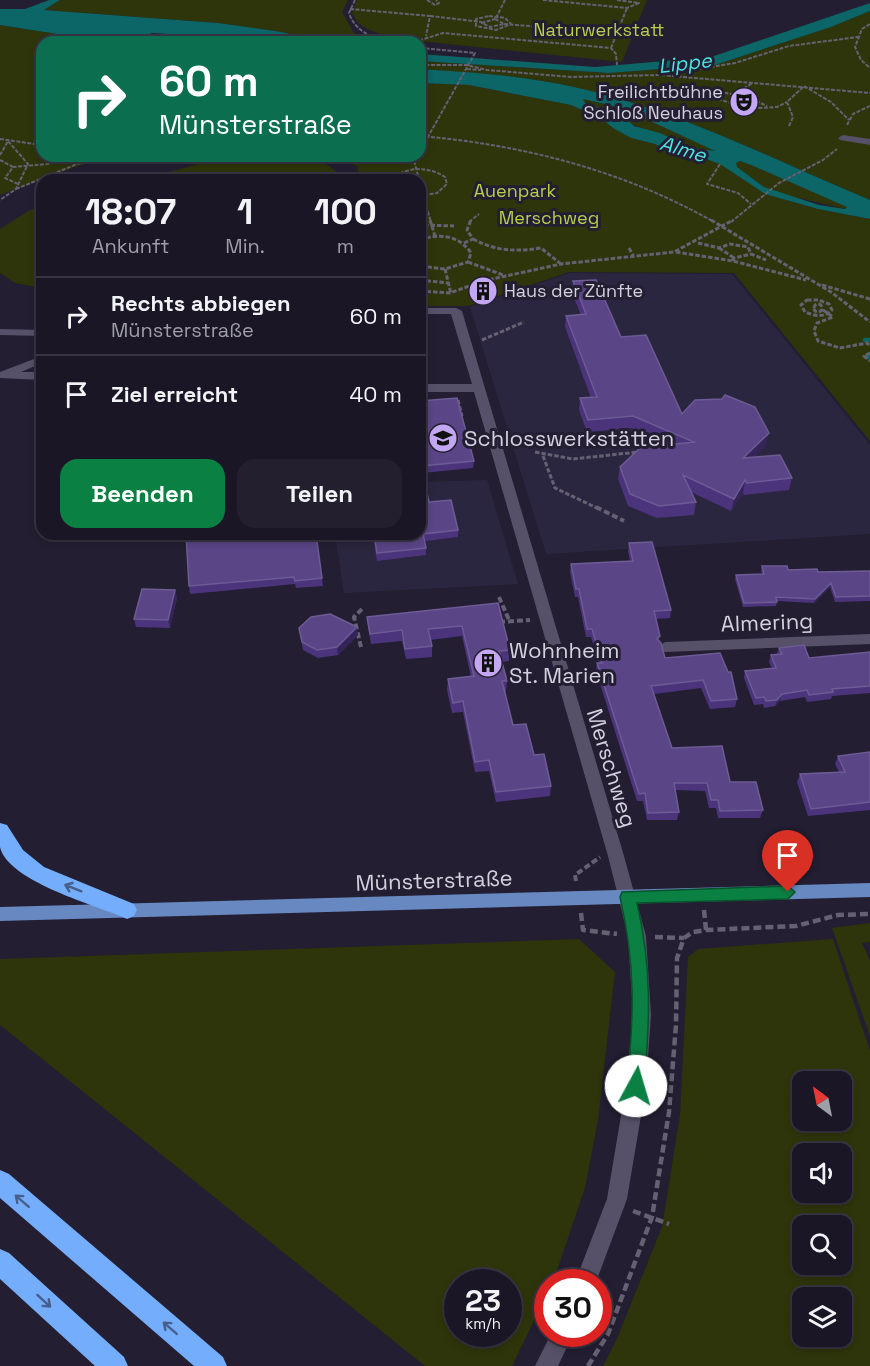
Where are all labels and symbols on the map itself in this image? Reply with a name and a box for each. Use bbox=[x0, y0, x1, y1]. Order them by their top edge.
park label: Naturwerkstatt bbox=[534, 18, 664, 41]
water label: Lippe bbox=[657, 47, 714, 79]
place label: Freilichtbühne Schloß Neuhaus bbox=[583, 80, 723, 124]
theatre icon: Freilichtbühne Schloß Neuhaus bbox=[728, 86, 760, 118]
water label: Alme bbox=[657, 130, 710, 169]
park label: Auenpark bbox=[474, 179, 557, 202]
park label: Merschweg bbox=[499, 206, 599, 229]
building icon: Haus der Zünfte bbox=[467, 275, 499, 307]
place label: Haus der Zünfte bbox=[504, 279, 643, 302]
school or university icon: Schlosswerkstätten bbox=[427, 422, 459, 454]
place label: Schlosswerkstätten bbox=[464, 424, 674, 452]
street label: Almering bbox=[720, 606, 814, 638]
place label: Wohnheim St. Marien bbox=[509, 636, 619, 689]
building icon: Wohnheim St. Marien bbox=[472, 647, 504, 679]
street label: Merschweg bbox=[581, 705, 643, 831]
pin bbox=[762, 830, 813, 892]
street label: Münsterstraße bbox=[355, 863, 513, 897]
one-way arrow bbox=[64, 882, 83, 893]
position arrow bbox=[604, 1054, 668, 1118]
north arrow bbox=[792, 1071, 852, 1131]
one-way arrow bbox=[14, 1194, 30, 1207]
speed limit sign: 30 bbox=[534, 1269, 612, 1347]
one-way arrow bbox=[36, 1294, 51, 1308]
one-way arrow bbox=[162, 1321, 178, 1334]

